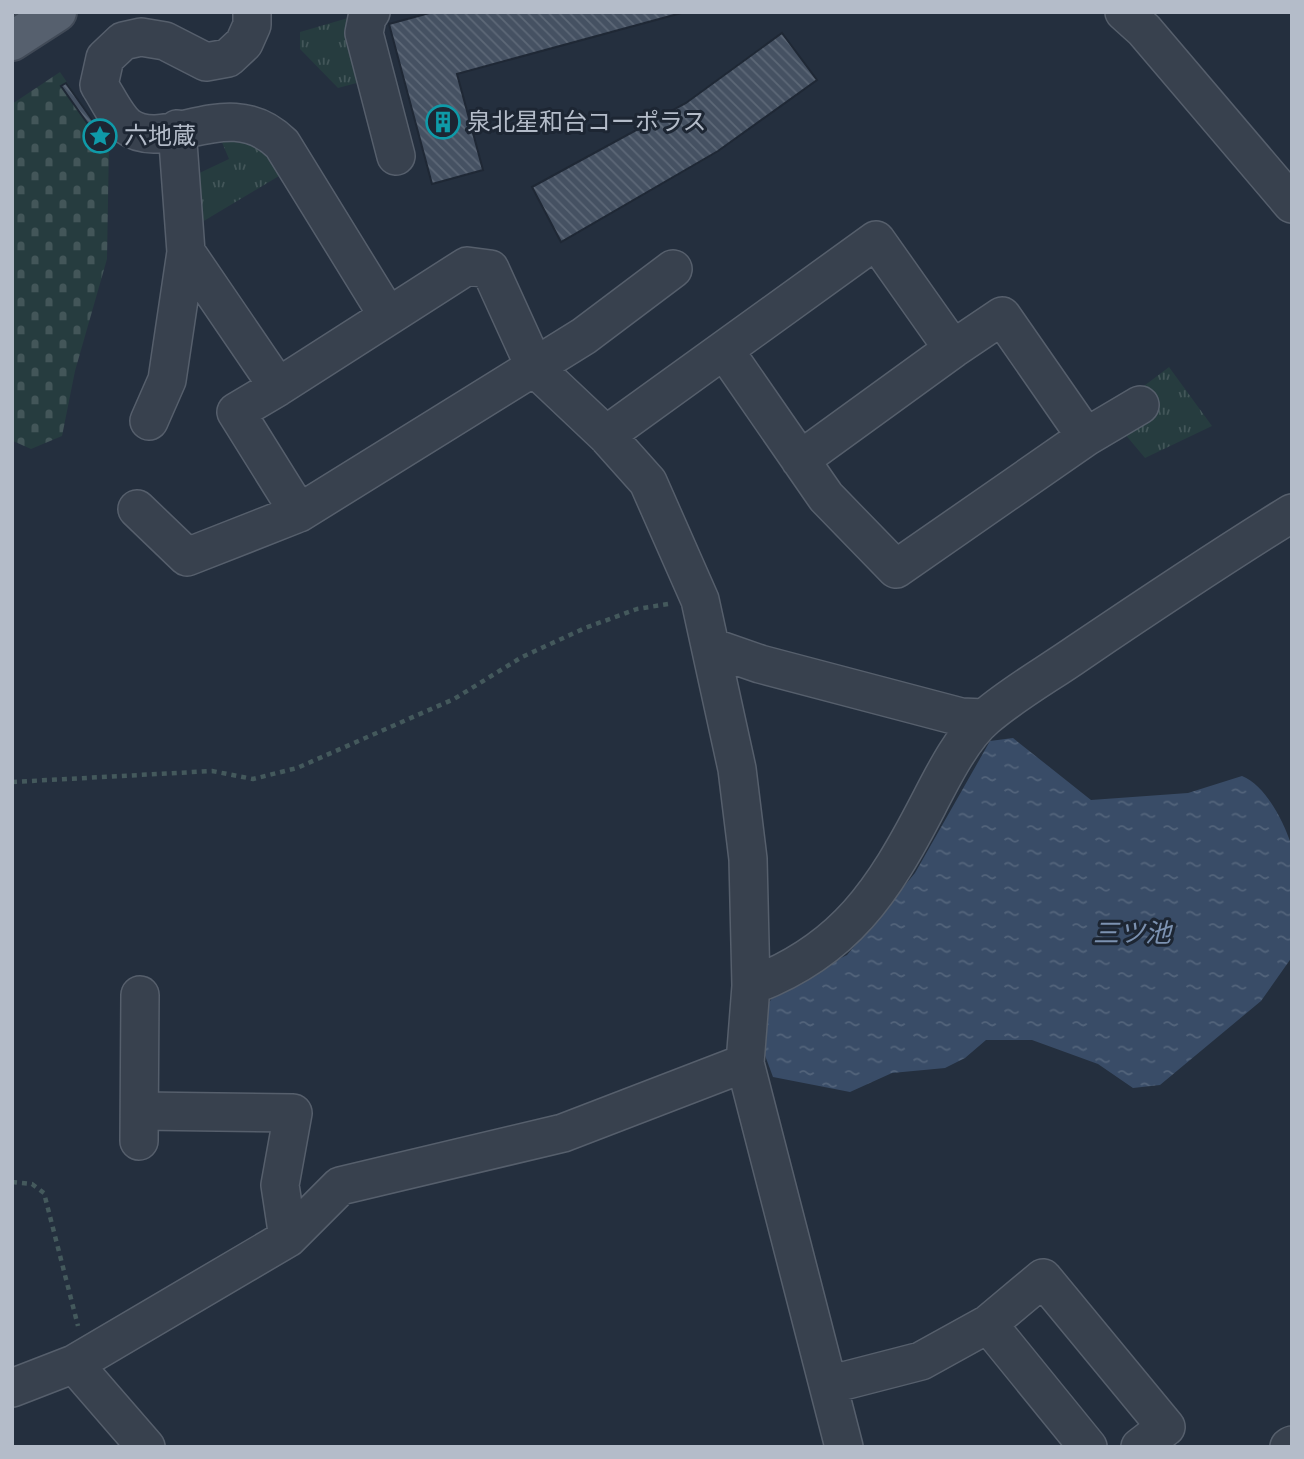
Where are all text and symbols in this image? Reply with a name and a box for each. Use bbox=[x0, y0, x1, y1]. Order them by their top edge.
building icon: 泉北星和台コーポラス bbox=[424, 103, 462, 141]
place label: 泉北星和台コーポラス bbox=[467, 107, 707, 137]
place icon: 六地蔵 bbox=[81, 117, 119, 155]
place label: 六地蔵 bbox=[124, 121, 196, 151]
water label: 三ツ池 bbox=[1093, 918, 1174, 950]

